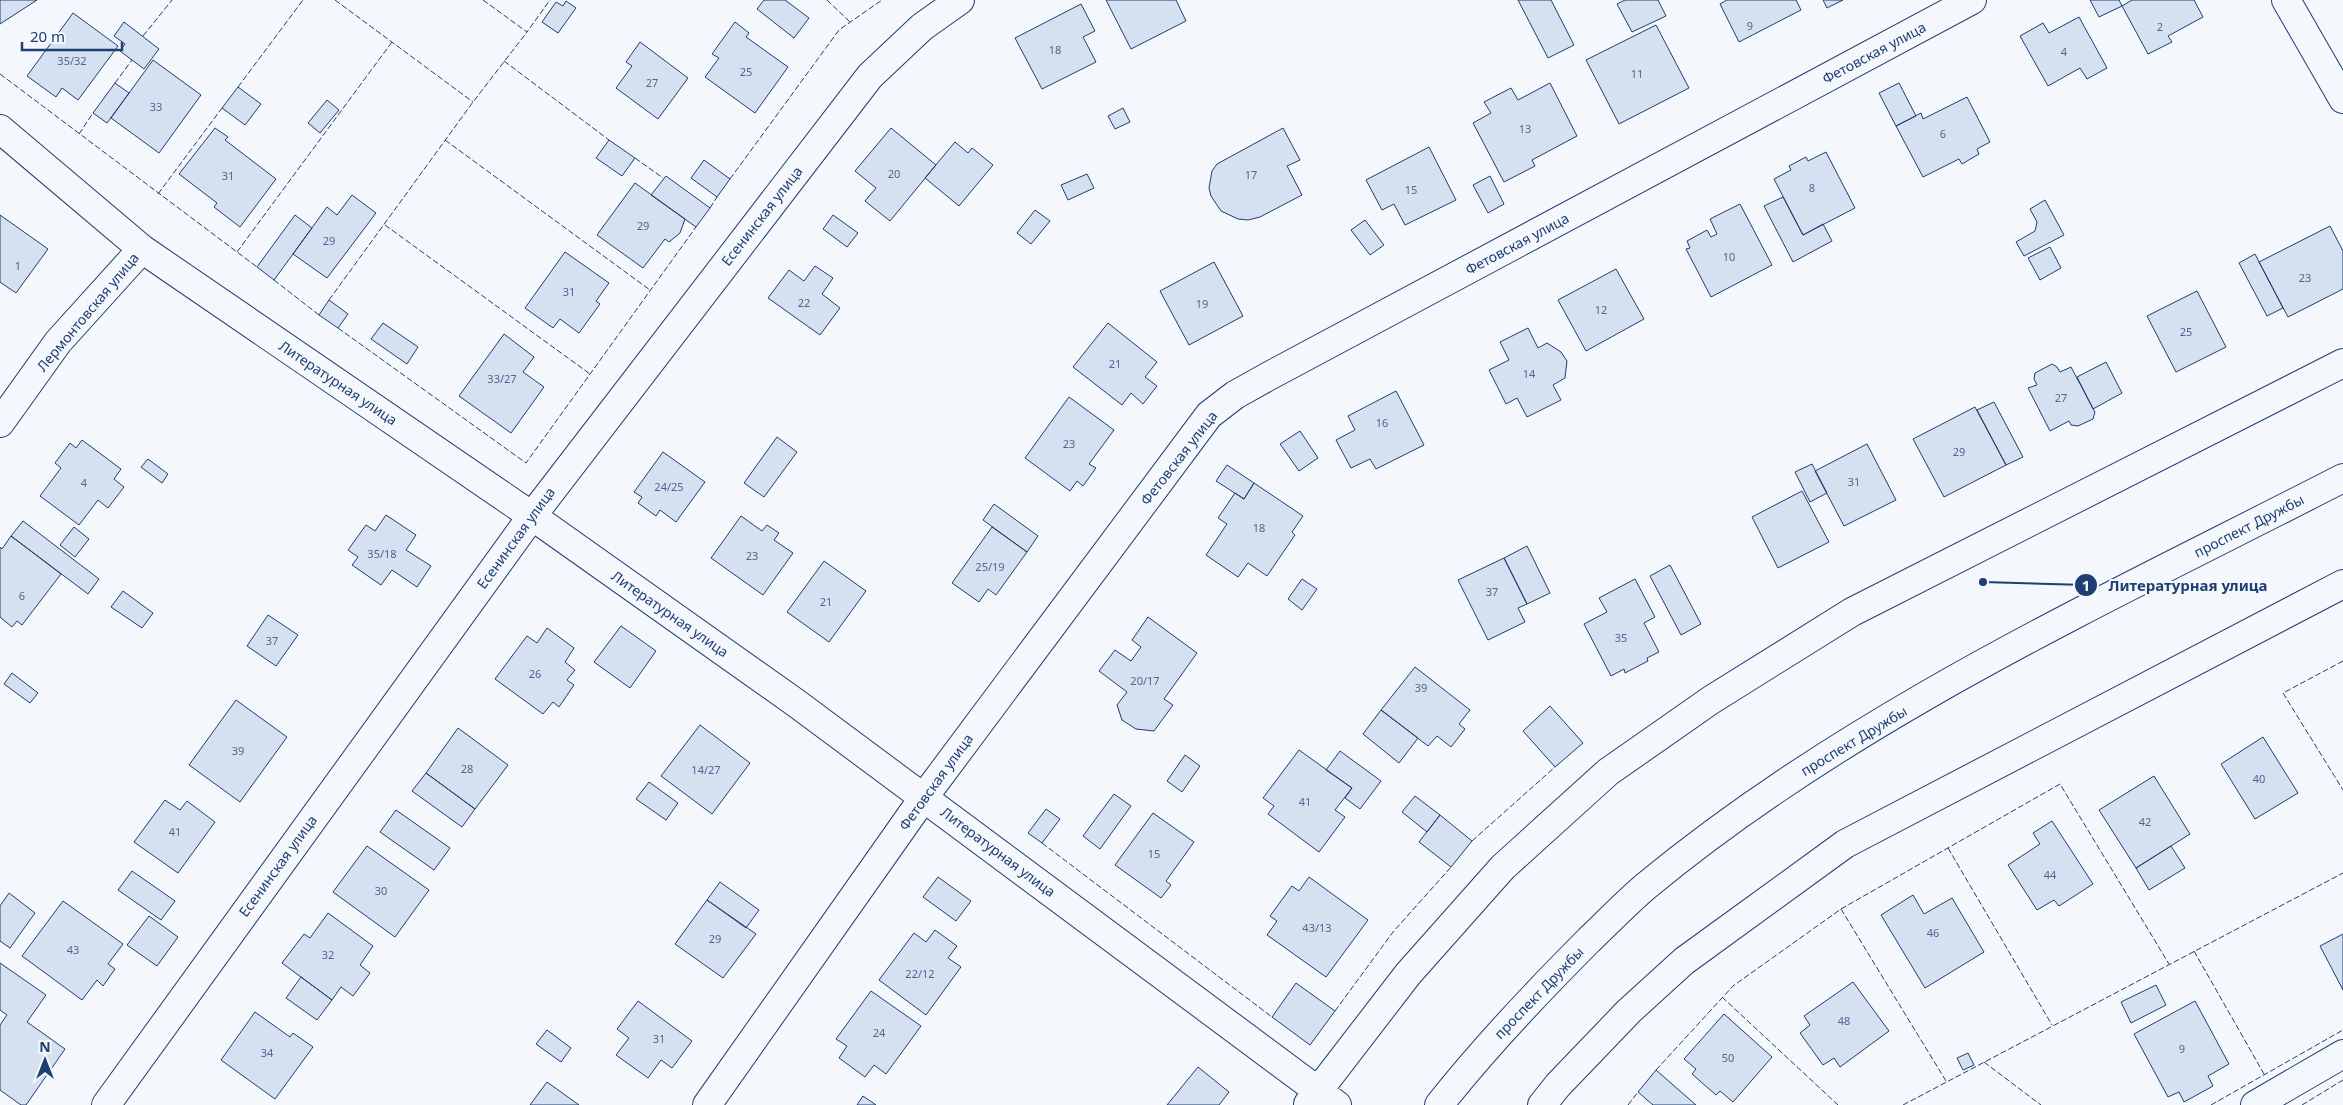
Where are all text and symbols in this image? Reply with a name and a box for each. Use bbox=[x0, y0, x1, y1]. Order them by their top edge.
street label: Фетовская улица bbox=[1819, 17, 1929, 88]
house number: 9 bbox=[1747, 18, 1753, 33]
house number: 2 bbox=[2157, 19, 2163, 34]
scale bar bbox=[22, 20, 122, 52]
text: 20 m bbox=[30, 26, 65, 46]
house number: 18 bbox=[1049, 42, 1061, 57]
house number: 4 bbox=[2061, 44, 2068, 59]
house number: 35/32 bbox=[57, 53, 87, 68]
house number: 25 bbox=[740, 64, 752, 79]
house number: 11 bbox=[1631, 66, 1643, 81]
house number: 27 bbox=[646, 75, 658, 90]
house number: 33 bbox=[150, 99, 162, 114]
house number: 13 bbox=[1519, 121, 1531, 136]
house number: 6 bbox=[1940, 126, 1946, 141]
street label: Есенинская улица bbox=[717, 162, 806, 269]
house number: 20 bbox=[888, 166, 900, 181]
house number: 17 bbox=[1245, 167, 1257, 182]
house number: 31 bbox=[222, 168, 234, 183]
house number: 8 bbox=[1809, 180, 1815, 195]
house number: 15 bbox=[1405, 182, 1417, 197]
street label: Фетовская улица bbox=[1462, 208, 1572, 279]
house number: 29 bbox=[637, 218, 649, 233]
house number: 29 bbox=[323, 233, 335, 248]
street label: Лермонтовская улица bbox=[32, 248, 143, 375]
house number: 10 bbox=[1723, 249, 1735, 264]
house number: 1 bbox=[15, 258, 21, 273]
house number: 23 bbox=[2299, 270, 2311, 285]
house number: 31 bbox=[563, 284, 575, 299]
house number: 22 bbox=[798, 295, 810, 310]
house number: 19 bbox=[1196, 296, 1208, 311]
house number: 12 bbox=[1595, 302, 1607, 317]
house number: 25 bbox=[2180, 324, 2192, 339]
street label: Литературная улица bbox=[275, 336, 401, 429]
house number: 21 bbox=[1109, 356, 1121, 371]
house number: 14 bbox=[1523, 366, 1536, 381]
house number: 33/27 bbox=[487, 371, 517, 386]
house number: 27 bbox=[2055, 390, 2067, 405]
street label: Фетовская улица bbox=[1136, 407, 1221, 509]
house number: 16 bbox=[1376, 415, 1388, 430]
house number: 23 bbox=[1063, 436, 1075, 451]
house number: 29 bbox=[1953, 444, 1965, 459]
house number: 31 bbox=[1848, 474, 1860, 489]
house number: 4 bbox=[81, 475, 88, 490]
house number: 24/25 bbox=[654, 479, 684, 494]
street label: Есенинская улица bbox=[472, 483, 559, 592]
street label: проспект Дружбы bbox=[2191, 490, 2307, 561]
house number: 18 bbox=[1253, 520, 1265, 535]
house number: 35/18 bbox=[367, 546, 397, 561]
house number: 23 bbox=[746, 548, 758, 563]
house number: 25/19 bbox=[975, 559, 1005, 574]
street label: Литературная улица bbox=[608, 566, 733, 661]
callout: Литературная улица bbox=[2074, 570, 2278, 600]
text: 1 bbox=[2082, 575, 2090, 595]
text: Литературная улица bbox=[2109, 575, 2268, 595]
house number: 37 bbox=[1486, 584, 1498, 599]
house number: 6 bbox=[19, 588, 25, 603]
house number: 21 bbox=[820, 594, 832, 609]
house number: 35 bbox=[1615, 630, 1627, 645]
house number: 37 bbox=[266, 633, 278, 648]
house number: 26 bbox=[529, 666, 541, 681]
house number: 20/17 bbox=[1130, 673, 1160, 688]
house number: 39 bbox=[1415, 680, 1427, 695]
street label: проспект Дружбы bbox=[1797, 701, 1911, 780]
street label: Фетовская улица bbox=[894, 730, 977, 834]
house number: 39 bbox=[232, 743, 244, 758]
house number: 28 bbox=[461, 761, 473, 776]
house number: 14/27 bbox=[691, 762, 721, 777]
house number: 40 bbox=[2253, 771, 2265, 786]
house number: 41 bbox=[1299, 794, 1311, 809]
street label: Литературная улица bbox=[937, 802, 1059, 901]
street label: Есенинская улица bbox=[234, 811, 321, 920]
house number: 42 bbox=[2139, 814, 2151, 829]
house number: 41 bbox=[169, 824, 181, 839]
house number: 15 bbox=[1148, 846, 1160, 861]
house number: 44 bbox=[2044, 867, 2057, 882]
house number: 30 bbox=[375, 883, 387, 898]
house number: 43/13 bbox=[1302, 920, 1332, 935]
house number: 46 bbox=[1927, 925, 1939, 940]
house number: 29 bbox=[709, 931, 721, 946]
house number: 43 bbox=[67, 942, 79, 957]
street label: проспект Дружбы bbox=[1490, 943, 1588, 1043]
house number: 32 bbox=[322, 947, 334, 962]
house number: 22/12 bbox=[905, 966, 935, 981]
house number: 48 bbox=[1838, 1013, 1850, 1028]
house number: 24 bbox=[873, 1025, 886, 1040]
house number: 31 bbox=[653, 1031, 665, 1046]
north arrow bbox=[20, 1035, 70, 1085]
text: N bbox=[39, 1037, 51, 1056]
house number: 9 bbox=[2179, 1041, 2185, 1056]
house number: 34 bbox=[261, 1045, 274, 1060]
house number: 50 bbox=[1722, 1050, 1734, 1065]

